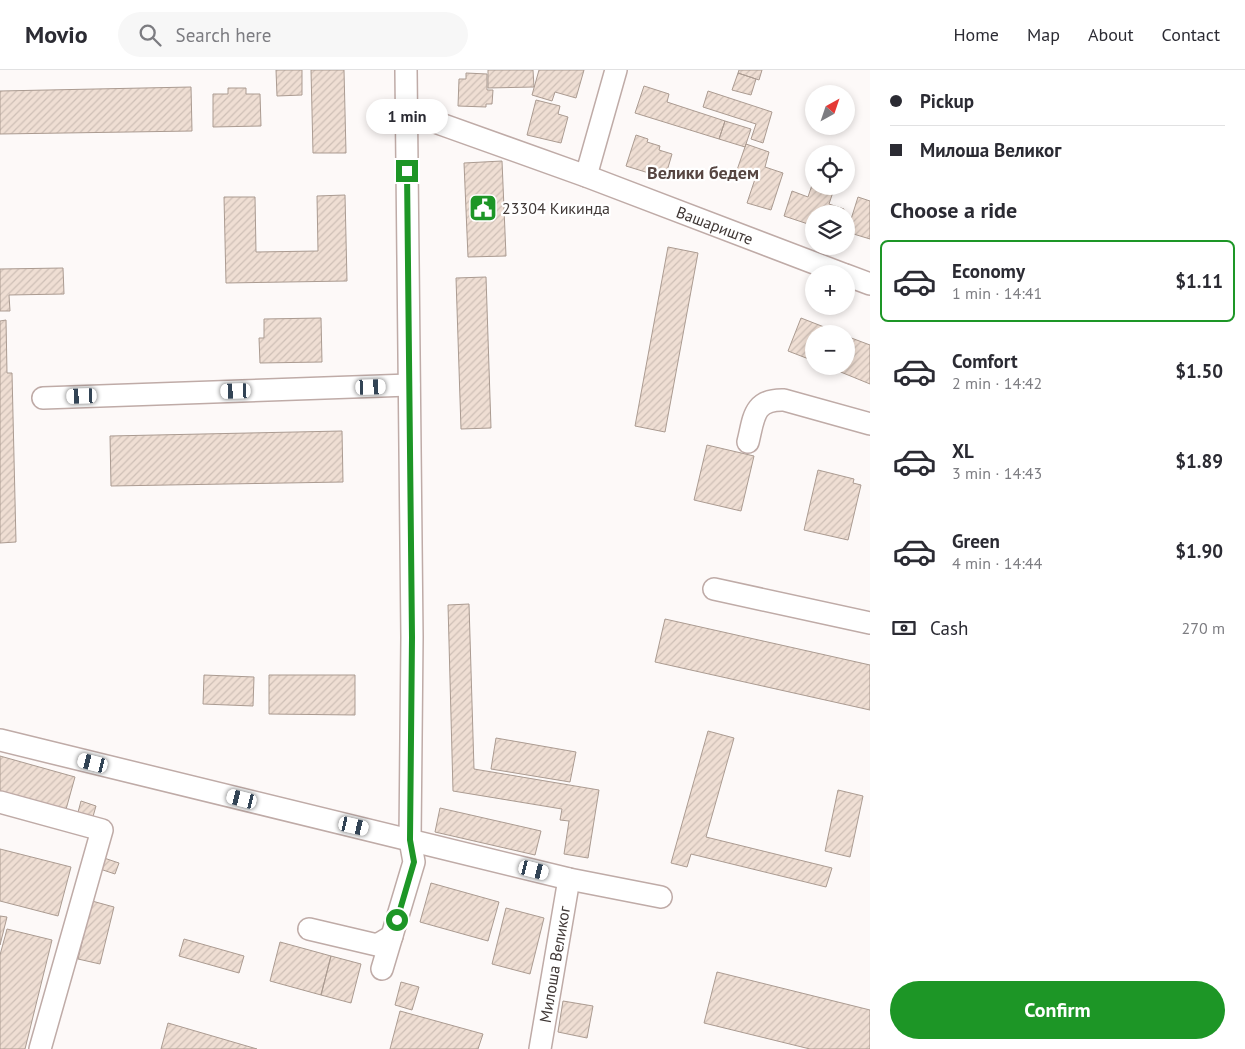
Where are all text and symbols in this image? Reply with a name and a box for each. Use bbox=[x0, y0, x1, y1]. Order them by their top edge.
search box bbox=[118, 12, 468, 57]
text: Movio bbox=[25, 19, 88, 50]
icon: search bbox=[136, 21, 164, 49]
text: Search here bbox=[176, 23, 271, 47]
text: Home bbox=[953, 23, 999, 46]
text: Map bbox=[1027, 23, 1060, 46]
text: About bbox=[1088, 23, 1134, 46]
text: Contact bbox=[1162, 23, 1220, 46]
north arrow bbox=[805, 85, 855, 135]
map controls bbox=[805, 85, 855, 375]
text: Pickup bbox=[920, 89, 974, 113]
callout: 1 min bbox=[366, 98, 448, 134]
text: 1 min bbox=[387, 106, 427, 126]
text: Милоша Великог bbox=[920, 138, 1061, 162]
button: locate bbox=[805, 145, 855, 195]
route end bbox=[396, 160, 418, 182]
district label: Велики бедем bbox=[647, 161, 759, 184]
public building icon: 23304 Кикинда bbox=[468, 193, 498, 223]
text: Choose a ride bbox=[890, 196, 1017, 224]
place label: 23304 Кикинда bbox=[502, 198, 610, 218]
street label: Вашариште bbox=[674, 201, 756, 249]
button: layers bbox=[805, 205, 855, 255]
icon: car bbox=[892, 259, 937, 304]
text: Economy bbox=[952, 259, 1025, 283]
button: + bbox=[805, 265, 855, 315]
text: $1.11 bbox=[1175, 269, 1223, 293]
text: 1 min · 14:41 bbox=[952, 283, 1042, 303]
button: − bbox=[805, 325, 855, 375]
icon: car bbox=[892, 349, 937, 394]
text: Comfort bbox=[952, 349, 1018, 373]
text: $1.50 bbox=[1175, 359, 1223, 383]
text: 2 min · 14:42 bbox=[952, 373, 1042, 393]
car bbox=[355, 379, 386, 395]
car bbox=[220, 383, 251, 399]
car bbox=[66, 388, 97, 404]
icon: car bbox=[892, 439, 937, 484]
text: XL bbox=[952, 439, 974, 463]
text: $1.89 bbox=[1175, 449, 1223, 473]
text: 3 min · 14:43 bbox=[952, 463, 1042, 483]
icon: car bbox=[892, 529, 937, 574]
text: Green bbox=[952, 529, 1000, 553]
text: $1.90 bbox=[1175, 539, 1223, 563]
text: 4 min · 14:44 bbox=[952, 553, 1042, 573]
icon: cash bbox=[890, 614, 918, 642]
text: Cash bbox=[930, 616, 968, 640]
text: 270 m bbox=[1182, 618, 1225, 638]
car bbox=[76, 752, 109, 774]
car bbox=[225, 788, 258, 810]
car bbox=[337, 815, 370, 837]
car bbox=[517, 859, 550, 881]
street label: Милоша Великог bbox=[535, 904, 574, 1024]
route start bbox=[386, 909, 408, 931]
button: Confirm bbox=[890, 981, 1225, 1039]

